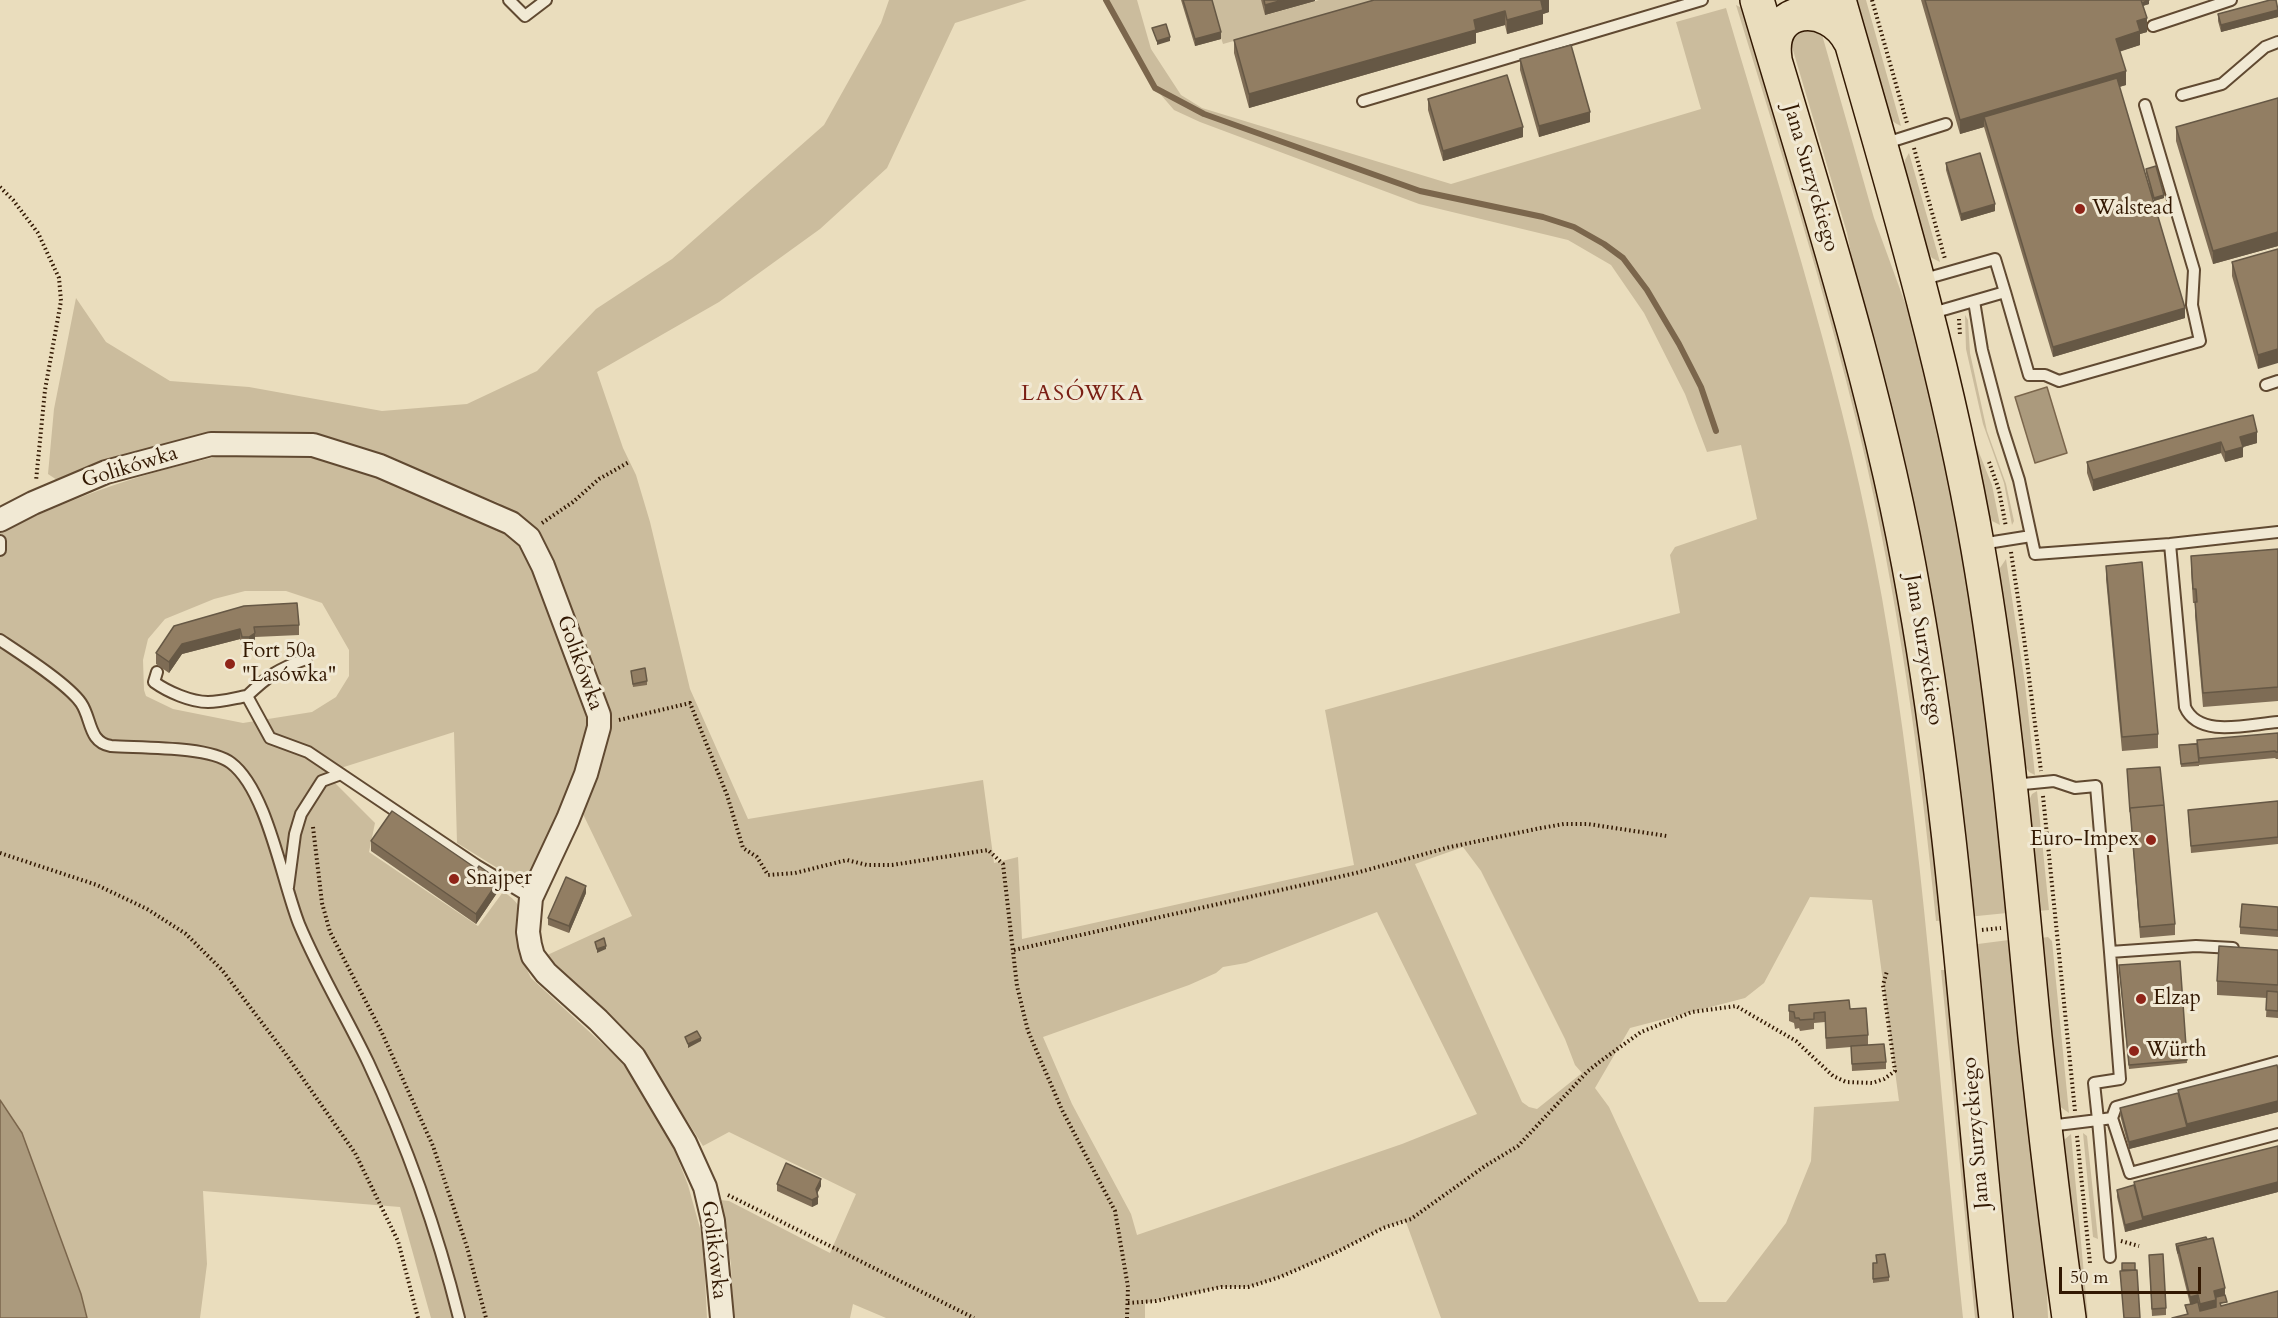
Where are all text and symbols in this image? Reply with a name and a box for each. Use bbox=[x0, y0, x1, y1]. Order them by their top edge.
street label: Jana Surzyckiego bbox=[1777, 101, 1843, 255]
place label: Walstead bbox=[2092, 196, 2173, 222]
marker: Walstead bbox=[2073, 202, 2087, 216]
district label: LASÓWKA bbox=[1021, 382, 1145, 408]
street label: Golikówka bbox=[79, 441, 181, 495]
street label: Jana Surzyckiego bbox=[1899, 573, 1947, 727]
street label: Golikówka bbox=[550, 612, 608, 714]
place label: Fort 50a "Lasówka" bbox=[242, 639, 336, 689]
marker: Fort 50a "Lasówka" bbox=[223, 657, 237, 671]
place label: Euro-Impex bbox=[2030, 827, 2139, 853]
marker: Euro-Impex bbox=[2144, 833, 2158, 847]
place label: Snajper bbox=[466, 866, 532, 892]
marker: Snajper bbox=[447, 872, 461, 886]
place label: Elzap bbox=[2153, 986, 2201, 1012]
marker: Elzap bbox=[2134, 992, 2148, 1006]
place label: Würth bbox=[2146, 1038, 2207, 1064]
marker: Würth bbox=[2127, 1044, 2141, 1058]
street label: Jana Surzyckiego bbox=[1958, 1056, 1996, 1210]
street label: Golikówka bbox=[694, 1199, 732, 1301]
scale bar bbox=[2062, 1255, 2204, 1293]
text: 50 m bbox=[2070, 1265, 2109, 1290]

